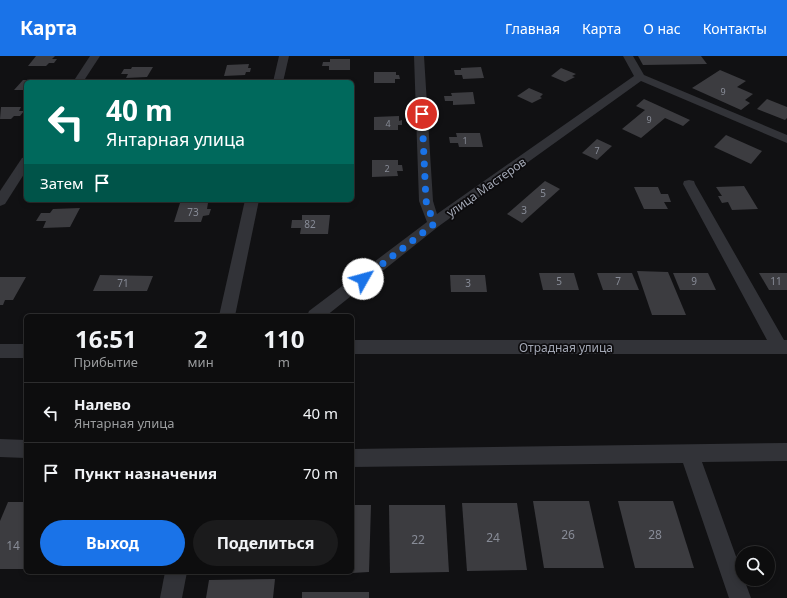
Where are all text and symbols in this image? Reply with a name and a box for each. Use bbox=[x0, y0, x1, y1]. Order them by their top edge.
text: Карта bbox=[20, 15, 77, 41]
text: Главная bbox=[505, 19, 560, 38]
text: Карта bbox=[582, 19, 621, 38]
text: О нас bbox=[643, 19, 681, 38]
text: Контакты bbox=[703, 19, 767, 38]
house number: 9 bbox=[720, 85, 726, 98]
text: 40 m bbox=[106, 91, 173, 129]
icon: left bbox=[40, 96, 92, 148]
pin bbox=[405, 97, 439, 131]
icon: arrive bbox=[411, 103, 433, 125]
house number: 9 bbox=[646, 113, 652, 126]
house number: 4 bbox=[385, 117, 391, 130]
text: Янтарная улица bbox=[106, 127, 245, 151]
house number: 1 bbox=[462, 134, 468, 147]
house number: 7 bbox=[594, 144, 600, 157]
street label: улица Мастеров bbox=[443, 153, 530, 221]
house number: 2 bbox=[384, 162, 390, 175]
icon: arrive bbox=[91, 172, 113, 194]
text: Затем bbox=[40, 173, 83, 193]
house number: 5 bbox=[540, 186, 546, 200]
house number: 3 bbox=[521, 203, 527, 217]
house number: 73 bbox=[187, 205, 199, 219]
house number: 82 bbox=[304, 217, 316, 231]
position arrow bbox=[342, 258, 384, 300]
house number: 5 bbox=[556, 274, 562, 288]
house number: 7 bbox=[615, 274, 621, 288]
house number: 9 bbox=[691, 274, 697, 288]
house number: 11 bbox=[770, 274, 782, 288]
house number: 71 bbox=[117, 276, 129, 290]
house number: 3 bbox=[465, 276, 471, 290]
text: 16:51 bbox=[75, 322, 137, 355]
text: 2 bbox=[194, 322, 207, 355]
text: 110 bbox=[263, 322, 304, 355]
street label: Отрадная улица bbox=[519, 339, 613, 356]
text: Прибытие bbox=[74, 353, 138, 371]
text: мин bbox=[188, 353, 214, 371]
text: m bbox=[278, 353, 290, 371]
text: Налево bbox=[74, 394, 131, 414]
icon: left bbox=[40, 402, 62, 424]
text: 40 m bbox=[303, 403, 338, 423]
text: Янтарная улица bbox=[74, 414, 174, 432]
icon: arrive bbox=[40, 462, 62, 484]
text: Пункт назначения bbox=[74, 463, 217, 483]
text: 70 m bbox=[303, 463, 338, 483]
button: Выход bbox=[40, 520, 185, 566]
button: Поделиться bbox=[193, 520, 338, 566]
house number: 26 bbox=[561, 526, 575, 543]
house number: 28 bbox=[648, 526, 662, 543]
house number: 24 bbox=[486, 529, 500, 546]
house number: 22 bbox=[411, 531, 425, 548]
house number: 14 bbox=[6, 537, 20, 554]
map controls bbox=[735, 546, 775, 586]
button: search bbox=[735, 546, 775, 586]

